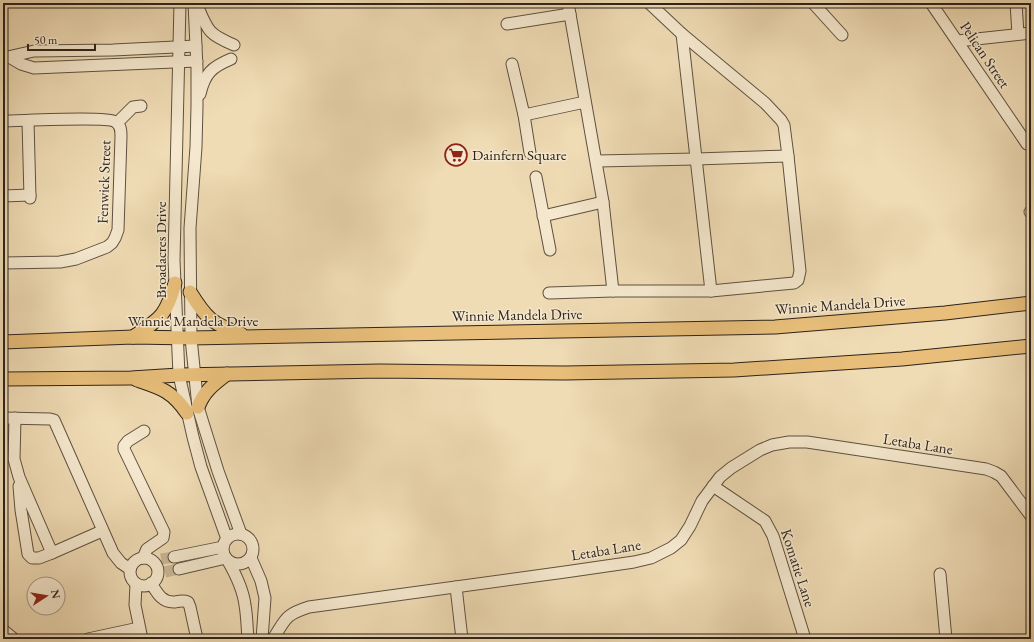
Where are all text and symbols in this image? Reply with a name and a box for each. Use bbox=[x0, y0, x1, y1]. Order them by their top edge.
street label: Pelican Street bbox=[956, 18, 1015, 92]
scale bar bbox=[28, 26, 95, 52]
text: 50 m bbox=[34, 32, 58, 48]
street label: Fenwick Street bbox=[93, 140, 114, 224]
supermarket icon: Dainfern Square bbox=[443, 142, 469, 168]
place label: Dainfern Square bbox=[472, 145, 567, 164]
street label: Broadacres Drive bbox=[151, 201, 170, 299]
street label: Winnie Mandela Drive bbox=[774, 290, 906, 319]
street label: Winnie Mandela Drive bbox=[451, 304, 583, 325]
street label: Winnie Mandela Drive bbox=[128, 311, 258, 330]
street label: Letaba Lane bbox=[882, 429, 954, 458]
street label: Komatie Lane bbox=[777, 526, 820, 609]
street label: Letaba Lane bbox=[570, 535, 642, 564]
north arrow bbox=[26, 576, 66, 616]
text: N bbox=[48, 588, 64, 600]

